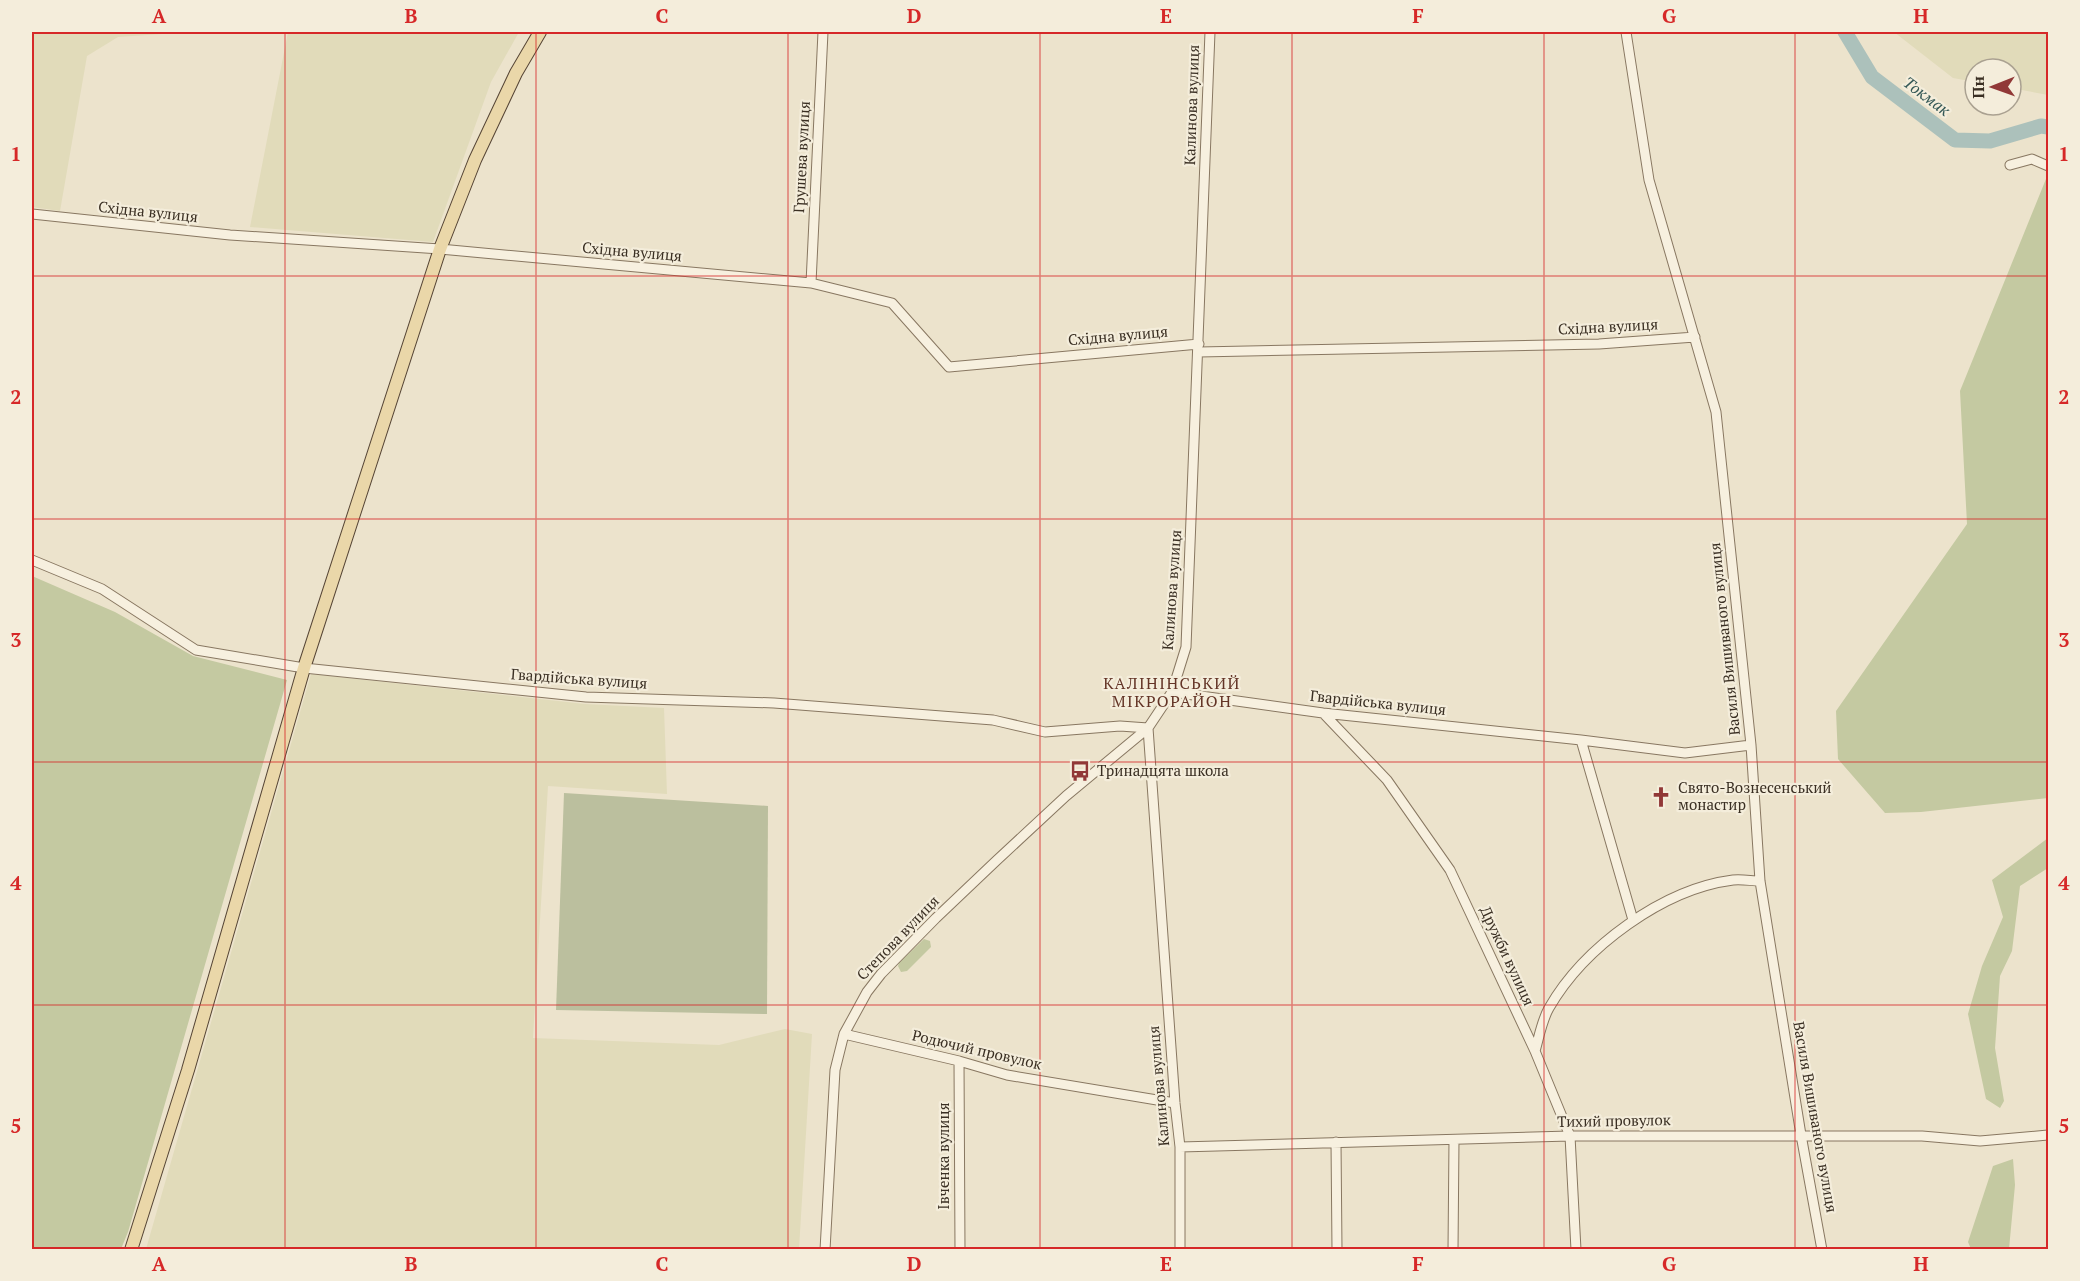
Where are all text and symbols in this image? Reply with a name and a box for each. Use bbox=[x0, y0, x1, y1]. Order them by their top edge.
text: A bbox=[152, 2, 167, 29]
text: B bbox=[405, 2, 418, 29]
text: C bbox=[655, 2, 669, 29]
text: D bbox=[907, 2, 921, 29]
text: E bbox=[1160, 2, 1172, 29]
text: F bbox=[1412, 2, 1424, 29]
text: G bbox=[1662, 2, 1676, 29]
text: H bbox=[1913, 2, 1929, 29]
street label: Калинова вулиця bbox=[1179, 44, 1203, 166]
north arrow bbox=[1963, 57, 2023, 117]
water label: Токмак bbox=[1899, 71, 1955, 121]
text: Пн bbox=[1967, 75, 1989, 99]
street label: Грушева вулиця bbox=[788, 100, 814, 213]
text: 1 bbox=[10, 140, 22, 167]
text: 1 bbox=[2058, 140, 2070, 167]
street label: Східна вулиця bbox=[97, 196, 199, 226]
street label: Східна вулиця bbox=[581, 237, 683, 265]
street label: Східна вулиця bbox=[1557, 313, 1659, 339]
street label: Східна вулиця bbox=[1067, 321, 1169, 349]
text: 2 bbox=[10, 383, 22, 410]
text: 2 bbox=[2058, 383, 2070, 410]
street label: Калинова вулиця bbox=[1157, 529, 1185, 651]
street label: Василя Вишиваного вулиця bbox=[1704, 542, 1744, 737]
text: 3 bbox=[10, 626, 22, 653]
text: 3 bbox=[2058, 626, 2070, 653]
street label: Гвардійська вулиця bbox=[510, 663, 648, 693]
district label: КАЛІНІНСЬКИЙ МІКРОРАЙОН bbox=[1103, 672, 1241, 712]
street label: Гвардійська вулиця bbox=[1309, 685, 1447, 719]
bus stop icon: Тринадцята школа bbox=[1068, 759, 1092, 783]
place label: Тринадцята школа bbox=[1097, 760, 1229, 780]
place label: Cвято-Вознесенський монастир bbox=[1678, 777, 1832, 814]
church icon: Cвято-Вознесенський монастир bbox=[1649, 785, 1673, 809]
text: 4 bbox=[10, 869, 22, 896]
text: 4 bbox=[2058, 869, 2070, 896]
street label: Степова вулиця bbox=[852, 891, 943, 984]
street label: Дружби вулиця bbox=[1476, 903, 1540, 1009]
street label: Василя Вишиваного вулиця bbox=[1789, 1020, 1843, 1214]
street label: Родючий провулок bbox=[910, 1024, 1045, 1074]
street label: Калинова вулиця bbox=[1143, 1025, 1173, 1147]
street label: Івченка вулиця bbox=[933, 1102, 953, 1210]
street label: Тихий провулок bbox=[1557, 1109, 1672, 1131]
text: 5 bbox=[10, 1112, 22, 1139]
text: 5 bbox=[2058, 1112, 2070, 1139]
text: A bbox=[152, 1250, 167, 1277]
text: B bbox=[405, 1250, 418, 1277]
text: C bbox=[655, 1250, 669, 1277]
text: D bbox=[907, 1250, 921, 1277]
text: E bbox=[1160, 1250, 1172, 1277]
text: F bbox=[1412, 1250, 1424, 1277]
text: G bbox=[1662, 1250, 1676, 1277]
text: H bbox=[1913, 1250, 1929, 1277]

